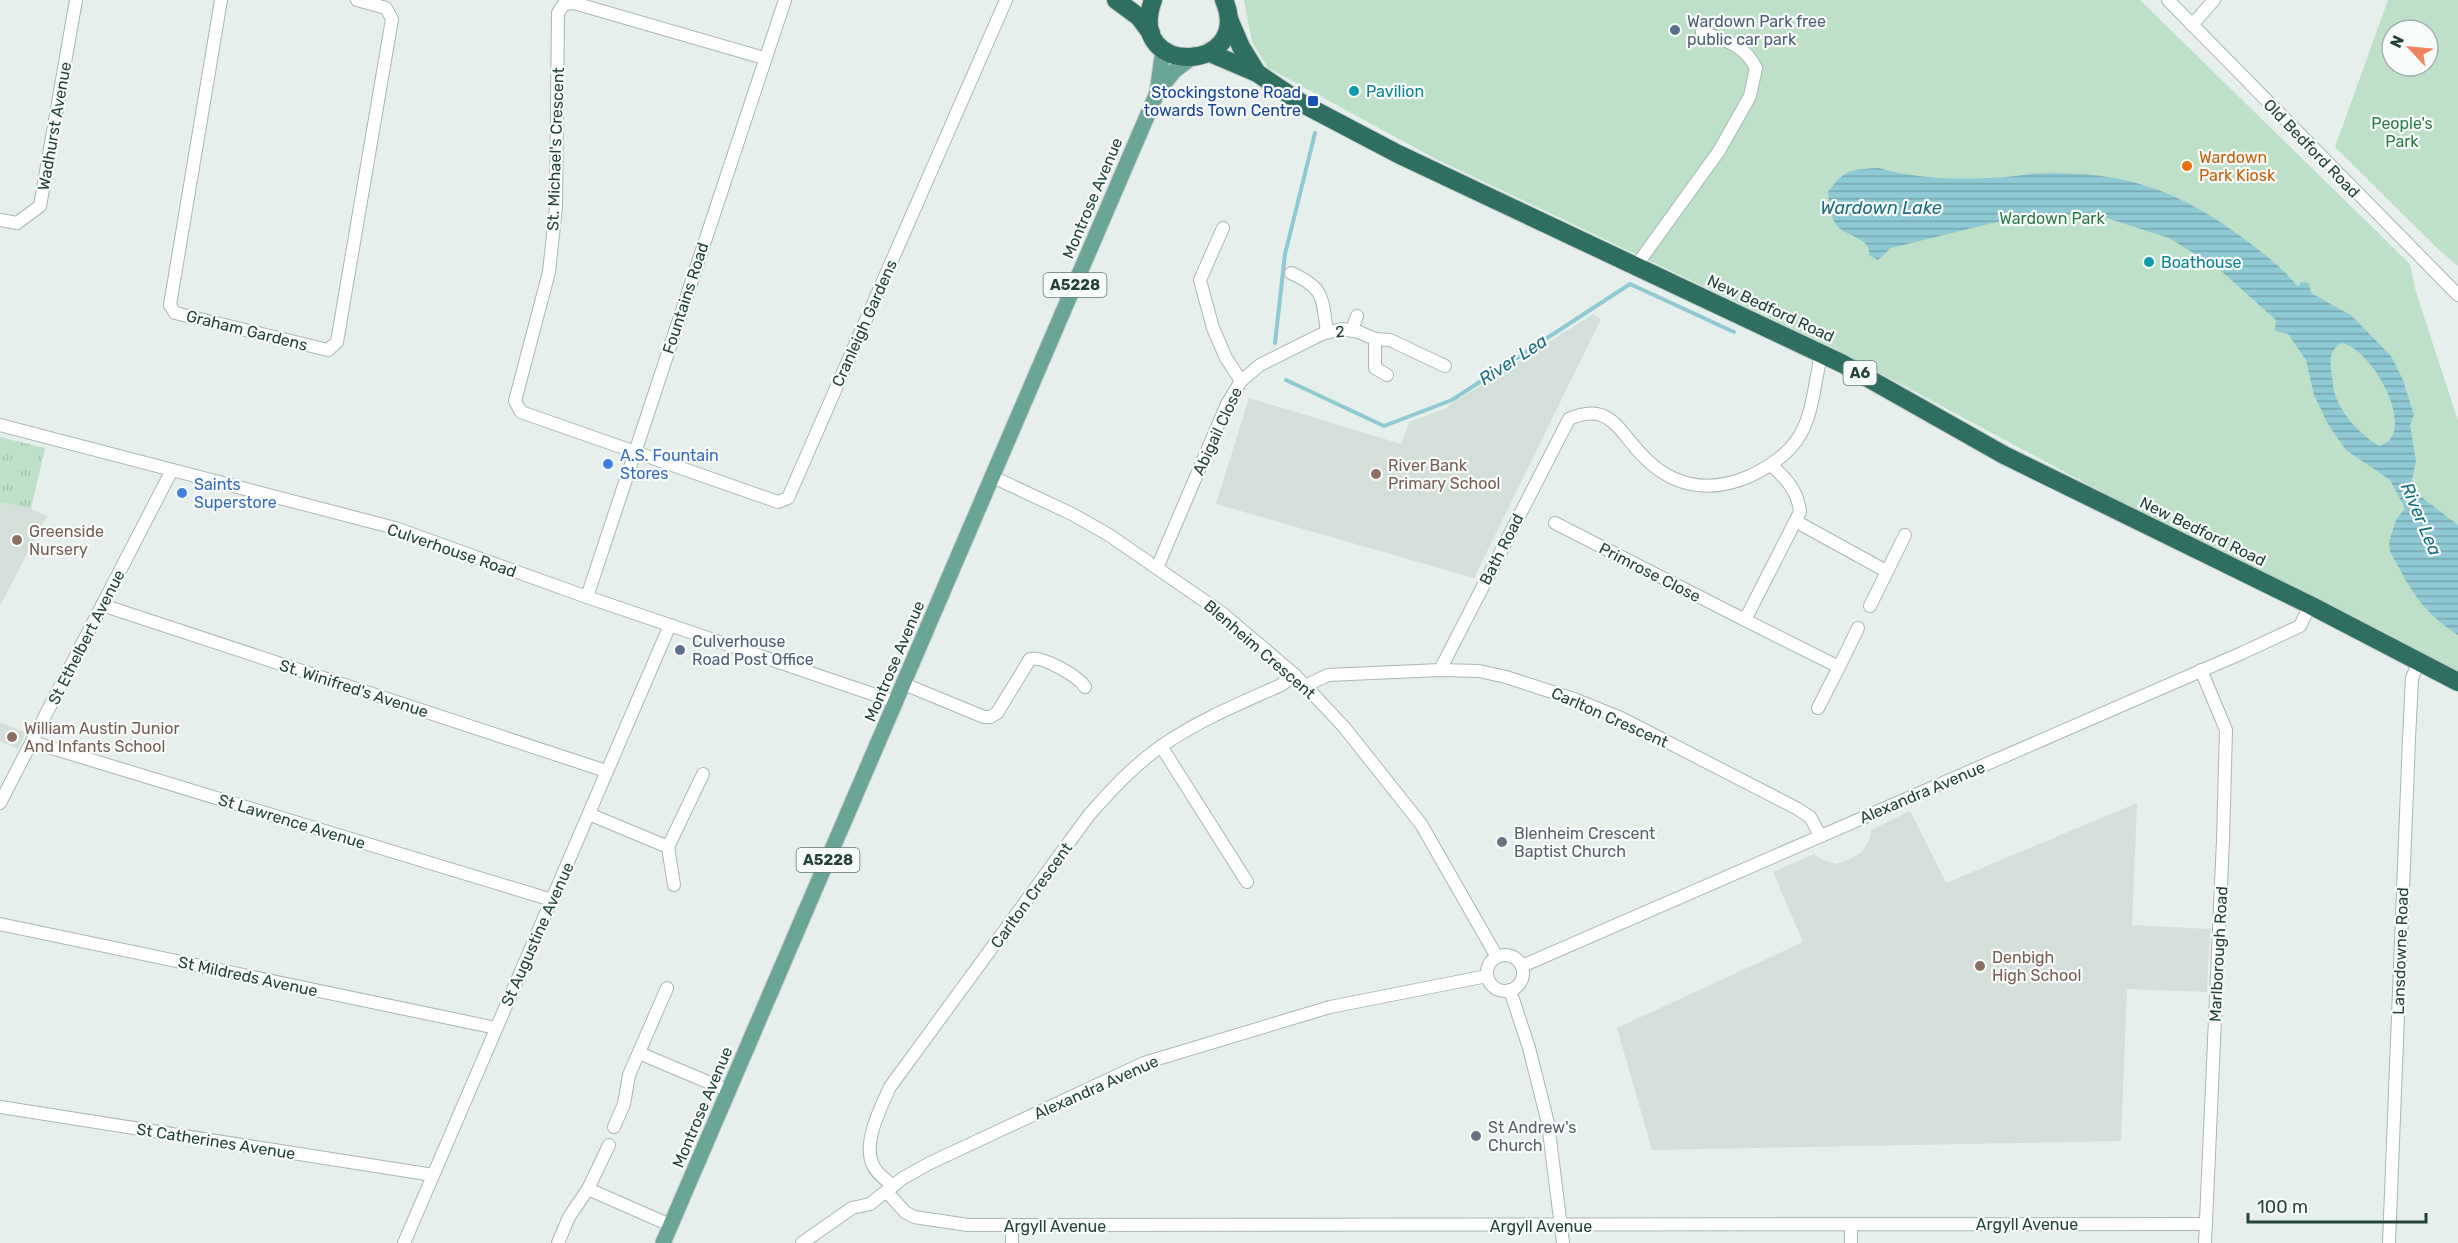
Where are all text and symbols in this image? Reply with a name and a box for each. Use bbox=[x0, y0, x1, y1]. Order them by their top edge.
place label: Wardown Park free public car park bbox=[1687, 12, 1826, 49]
north arrow bbox=[2380, 18, 2440, 78]
marker: Wardown Park free public car park bbox=[1668, 23, 1682, 37]
text: N bbox=[2386, 32, 2408, 51]
street label: Wadhurst Avenue bbox=[34, 60, 75, 192]
street label: St. Michael's Crescent bbox=[543, 67, 568, 231]
place label: Pavilion bbox=[1366, 82, 1424, 101]
place label: Stockingstone Road towards Town Centre bbox=[1144, 83, 1301, 120]
marker: Pavilion bbox=[1347, 84, 1361, 98]
marker: Stockingstone Road towards Town Centre bbox=[1306, 94, 1320, 108]
street label: Old Bedford Road bbox=[2260, 95, 2364, 202]
park label: People's Park bbox=[2371, 114, 2433, 151]
street label: Montrose Avenue bbox=[1058, 135, 1127, 262]
place label: Wardown Park Kiosk bbox=[2199, 148, 2276, 185]
marker: Wardown Park Kiosk bbox=[2180, 159, 2194, 173]
water label: Wardown Lake bbox=[1820, 197, 1942, 219]
park label: Wardown Park bbox=[1999, 209, 2105, 228]
street label: Fountains Road bbox=[658, 240, 712, 356]
place label: Boathouse bbox=[2161, 253, 2242, 272]
marker: Boathouse bbox=[2142, 255, 2156, 269]
street label: Cranleigh Gardens bbox=[828, 257, 901, 390]
street label: New Bedford Road bbox=[1704, 271, 1837, 346]
road number: A5228 bbox=[1044, 273, 1106, 297]
street label: Graham Gardens bbox=[184, 306, 310, 355]
street label: 2 bbox=[1335, 322, 1346, 341]
water label: River Lea bbox=[1475, 330, 1552, 390]
road number: A6 bbox=[1844, 361, 1876, 385]
street label: Abigail Close bbox=[1189, 384, 1246, 478]
place label: A.S. Fountain Stores bbox=[620, 446, 719, 483]
place label: River Bank Primary School bbox=[1388, 456, 1500, 493]
marker: A.S. Fountain Stores bbox=[601, 457, 615, 471]
marker: River Bank Primary School bbox=[1369, 467, 1383, 481]
place label: Saints Superstore bbox=[194, 475, 277, 512]
water label: River Lea bbox=[2396, 479, 2446, 559]
marker: Saints Superstore bbox=[175, 486, 189, 500]
street label: New Bedford Road bbox=[2137, 493, 2269, 570]
street label: Bath Road bbox=[1475, 510, 1527, 588]
street label: Culverhouse Road bbox=[385, 519, 519, 581]
place label: Greenside Nursery bbox=[29, 522, 104, 559]
marker: Greenside Nursery bbox=[10, 533, 24, 547]
street label: Primrose Close bbox=[1596, 539, 1704, 606]
street label: St Ethelbert Avenue bbox=[44, 567, 129, 708]
street label: Blenheim Crescent bbox=[1200, 596, 1319, 703]
street label: Montrose Avenue bbox=[860, 598, 929, 725]
place label: Culverhouse Road Post Office bbox=[692, 632, 814, 669]
marker: Culverhouse Road Post Office bbox=[673, 643, 687, 657]
street label: St. Winifred's Avenue bbox=[277, 655, 431, 722]
street label: Carlton Crescent bbox=[1548, 683, 1671, 752]
place label: William Austin Junior And Infants School bbox=[24, 719, 180, 756]
marker: William Austin Junior And Infants School bbox=[5, 730, 19, 744]
street label: Alexandra Avenue bbox=[1857, 757, 1988, 827]
street label: St Lawrence Avenue bbox=[216, 790, 368, 853]
place label: Blenheim Crescent Baptist Church bbox=[1514, 824, 1655, 861]
marker: Blenheim Crescent Baptist Church bbox=[1495, 835, 1509, 849]
street label: Carlton Crescent bbox=[987, 839, 1076, 952]
road number: A5228 bbox=[796, 848, 860, 872]
street label: St Augustine Avenue bbox=[497, 859, 578, 1009]
street label: Marlborough Road bbox=[2205, 886, 2232, 1022]
street label: Lansdowne Road bbox=[2389, 887, 2412, 1015]
place label: Denbigh High School bbox=[1992, 948, 2081, 985]
street label: St Mildreds Avenue bbox=[176, 952, 319, 1001]
marker: Denbigh High School bbox=[1973, 959, 1987, 973]
street label: Montrose Avenue bbox=[668, 1044, 737, 1171]
street label: Alexandra Avenue bbox=[1031, 1051, 1161, 1123]
place label: St Andrew's Church bbox=[1488, 1118, 1576, 1155]
street label: St Catherines Avenue bbox=[135, 1120, 297, 1163]
marker: St Andrew's Church bbox=[1469, 1129, 1483, 1143]
scale bar bbox=[2248, 1186, 2426, 1224]
text: 100 m bbox=[2257, 1196, 2308, 1218]
street label: Argyll Avenue bbox=[1976, 1215, 2078, 1234]
street label: Argyll Avenue bbox=[1004, 1217, 1106, 1236]
street label: Argyll Avenue bbox=[1490, 1217, 1592, 1236]

